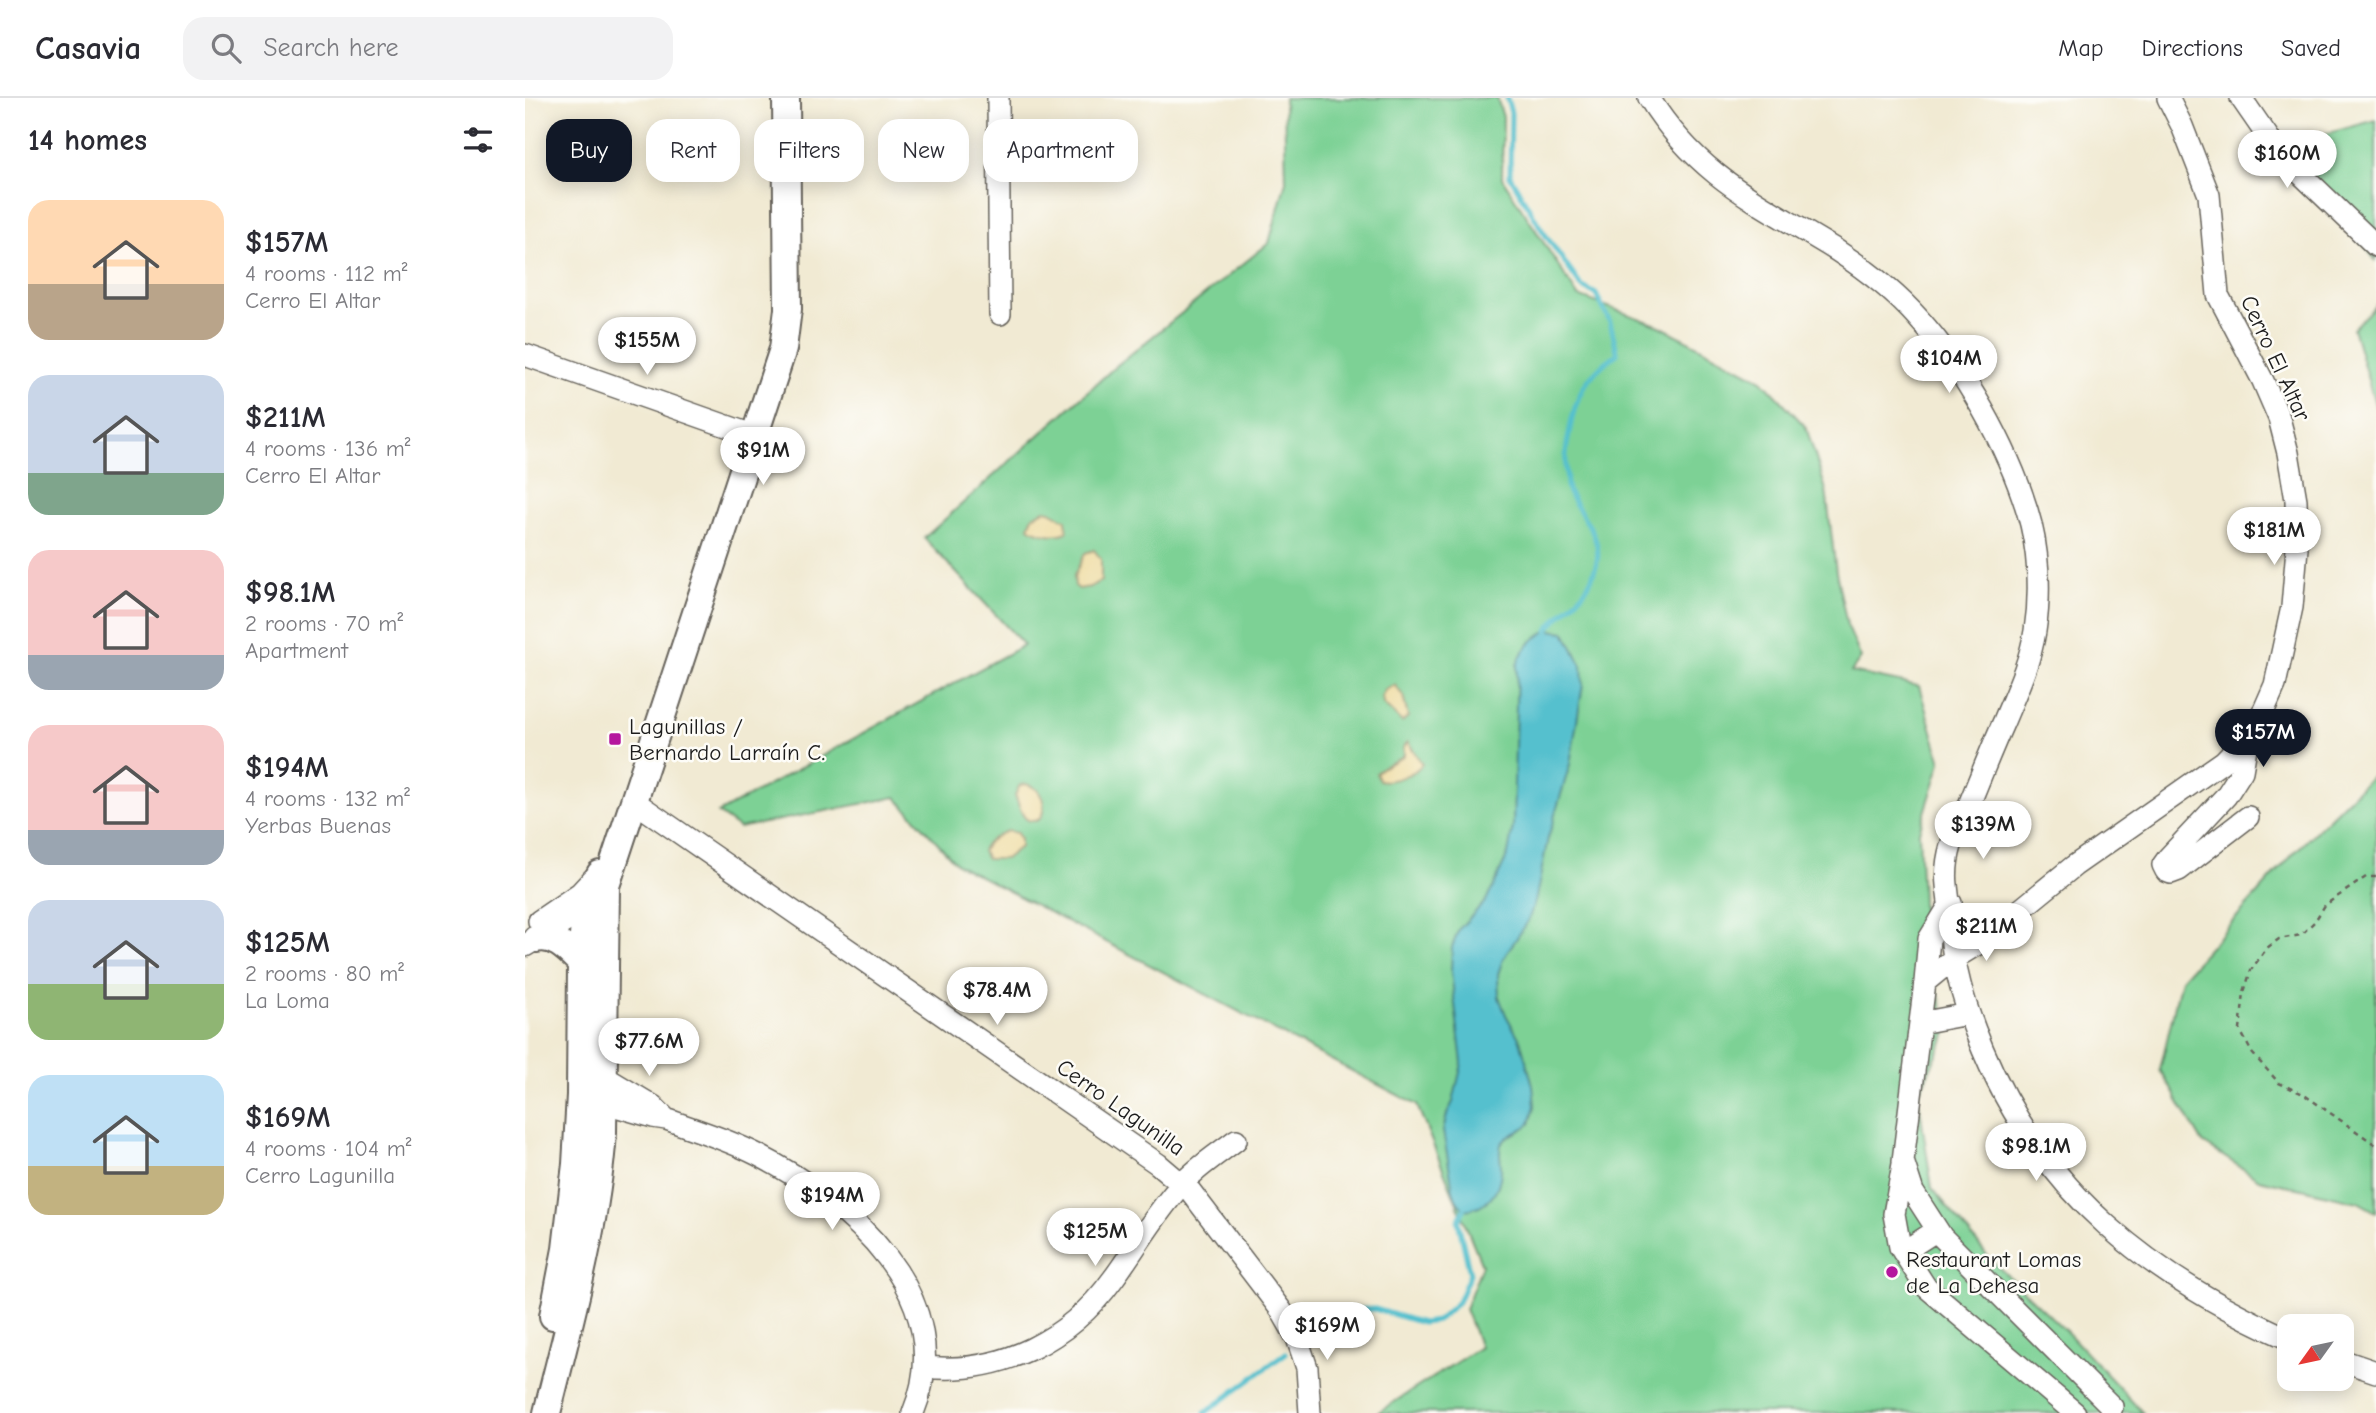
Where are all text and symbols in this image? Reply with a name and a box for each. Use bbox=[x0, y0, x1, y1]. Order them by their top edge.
search box bbox=[183, 17, 673, 80]
text: Casavia bbox=[35, 29, 141, 67]
icon: search bbox=[207, 29, 245, 67]
text: Search here bbox=[263, 33, 399, 63]
text: Map bbox=[2058, 34, 2104, 62]
text: Directions bbox=[2142, 34, 2243, 62]
text: Saved bbox=[2281, 34, 2341, 62]
chip: Buy bbox=[546, 119, 632, 182]
chip: Rent bbox=[646, 119, 740, 182]
chip: Filters bbox=[754, 119, 864, 182]
chip: New bbox=[878, 119, 969, 182]
chip: Apartment bbox=[983, 119, 1138, 182]
icon: filters bbox=[459, 121, 497, 159]
text: 14 homes bbox=[28, 123, 147, 158]
pin: $160M bbox=[2238, 130, 2336, 190]
text: $160M bbox=[2254, 139, 2320, 166]
text: $157M bbox=[245, 225, 328, 260]
icon: home bbox=[84, 228, 168, 312]
text: 4 rooms · 112 m² bbox=[245, 260, 408, 287]
text: Cerro El Altar bbox=[245, 287, 380, 314]
street label: Cerro El Altar bbox=[2235, 291, 2317, 426]
pin: $155M bbox=[598, 317, 696, 377]
text: $155M bbox=[614, 326, 680, 353]
pin: $104M bbox=[1900, 336, 1998, 395]
text: $104M bbox=[1916, 344, 1982, 371]
text: $211M bbox=[245, 400, 326, 435]
icon: home bbox=[84, 403, 168, 487]
pin: $91M bbox=[722, 428, 804, 487]
text: 4 rooms · 136 m² bbox=[245, 435, 411, 462]
text: $91M bbox=[736, 436, 790, 463]
text: Cerro El Altar bbox=[245, 462, 380, 489]
pin: $181M bbox=[2225, 508, 2323, 567]
text: $181M bbox=[2243, 516, 2305, 543]
text: $98.1M bbox=[245, 575, 336, 610]
icon: home bbox=[84, 578, 168, 662]
text: 2 rooms · 70 m² bbox=[245, 610, 403, 637]
text: Apartment bbox=[245, 637, 348, 664]
pin: $157M bbox=[2214, 710, 2312, 769]
place label: Lagunillas / Bernardo Larraín C. bbox=[629, 713, 825, 766]
text: $157M bbox=[2231, 718, 2295, 745]
marker: Lagunillas / Bernardo Larraín C. bbox=[607, 731, 623, 747]
text: $194M bbox=[245, 750, 329, 785]
icon: home bbox=[84, 753, 168, 837]
text: 4 rooms · 132 m² bbox=[245, 785, 410, 812]
pin: $139M bbox=[1934, 802, 2032, 861]
text: $139M bbox=[1951, 810, 2015, 837]
text: Yerbas Buenas bbox=[245, 812, 391, 839]
pin: $211M bbox=[1937, 904, 2035, 963]
text: $211M bbox=[1955, 912, 2017, 939]
text: $125M bbox=[245, 925, 330, 960]
icon: home bbox=[84, 928, 168, 1012]
text: 2 rooms · 80 m² bbox=[245, 960, 404, 987]
pin: $78.4M bbox=[940, 968, 1054, 1027]
text: $78.4M bbox=[963, 976, 1031, 1003]
text: La Loma bbox=[245, 987, 330, 1014]
pin: $77.6M bbox=[592, 1018, 706, 1078]
text: $77.6M bbox=[614, 1027, 684, 1054]
street label: Cerro Lagunilla bbox=[1051, 1053, 1190, 1162]
text: $169M bbox=[245, 1100, 330, 1135]
icon: home bbox=[84, 1103, 168, 1187]
pin: $98.1M bbox=[1979, 1124, 2093, 1183]
text: $98.1M bbox=[2001, 1132, 2071, 1159]
text: 4 rooms · 104 m² bbox=[245, 1135, 412, 1162]
text: Cerro Lagunilla bbox=[245, 1162, 395, 1189]
pin: $194M bbox=[783, 1172, 881, 1232]
text: $194M bbox=[800, 1181, 864, 1208]
pin: $125M bbox=[1046, 1208, 1144, 1268]
text: $125M bbox=[1062, 1217, 1128, 1244]
place label: Restaurant Lomas de La Dehesa bbox=[1906, 1246, 2081, 1299]
marker: Restaurant Lomas de La Dehesa bbox=[1884, 1264, 1900, 1280]
pin: $169M bbox=[1278, 1302, 1376, 1362]
text: $169M bbox=[1294, 1311, 1360, 1338]
north arrow bbox=[2277, 1314, 2354, 1391]
map controls bbox=[2277, 1314, 2354, 1391]

